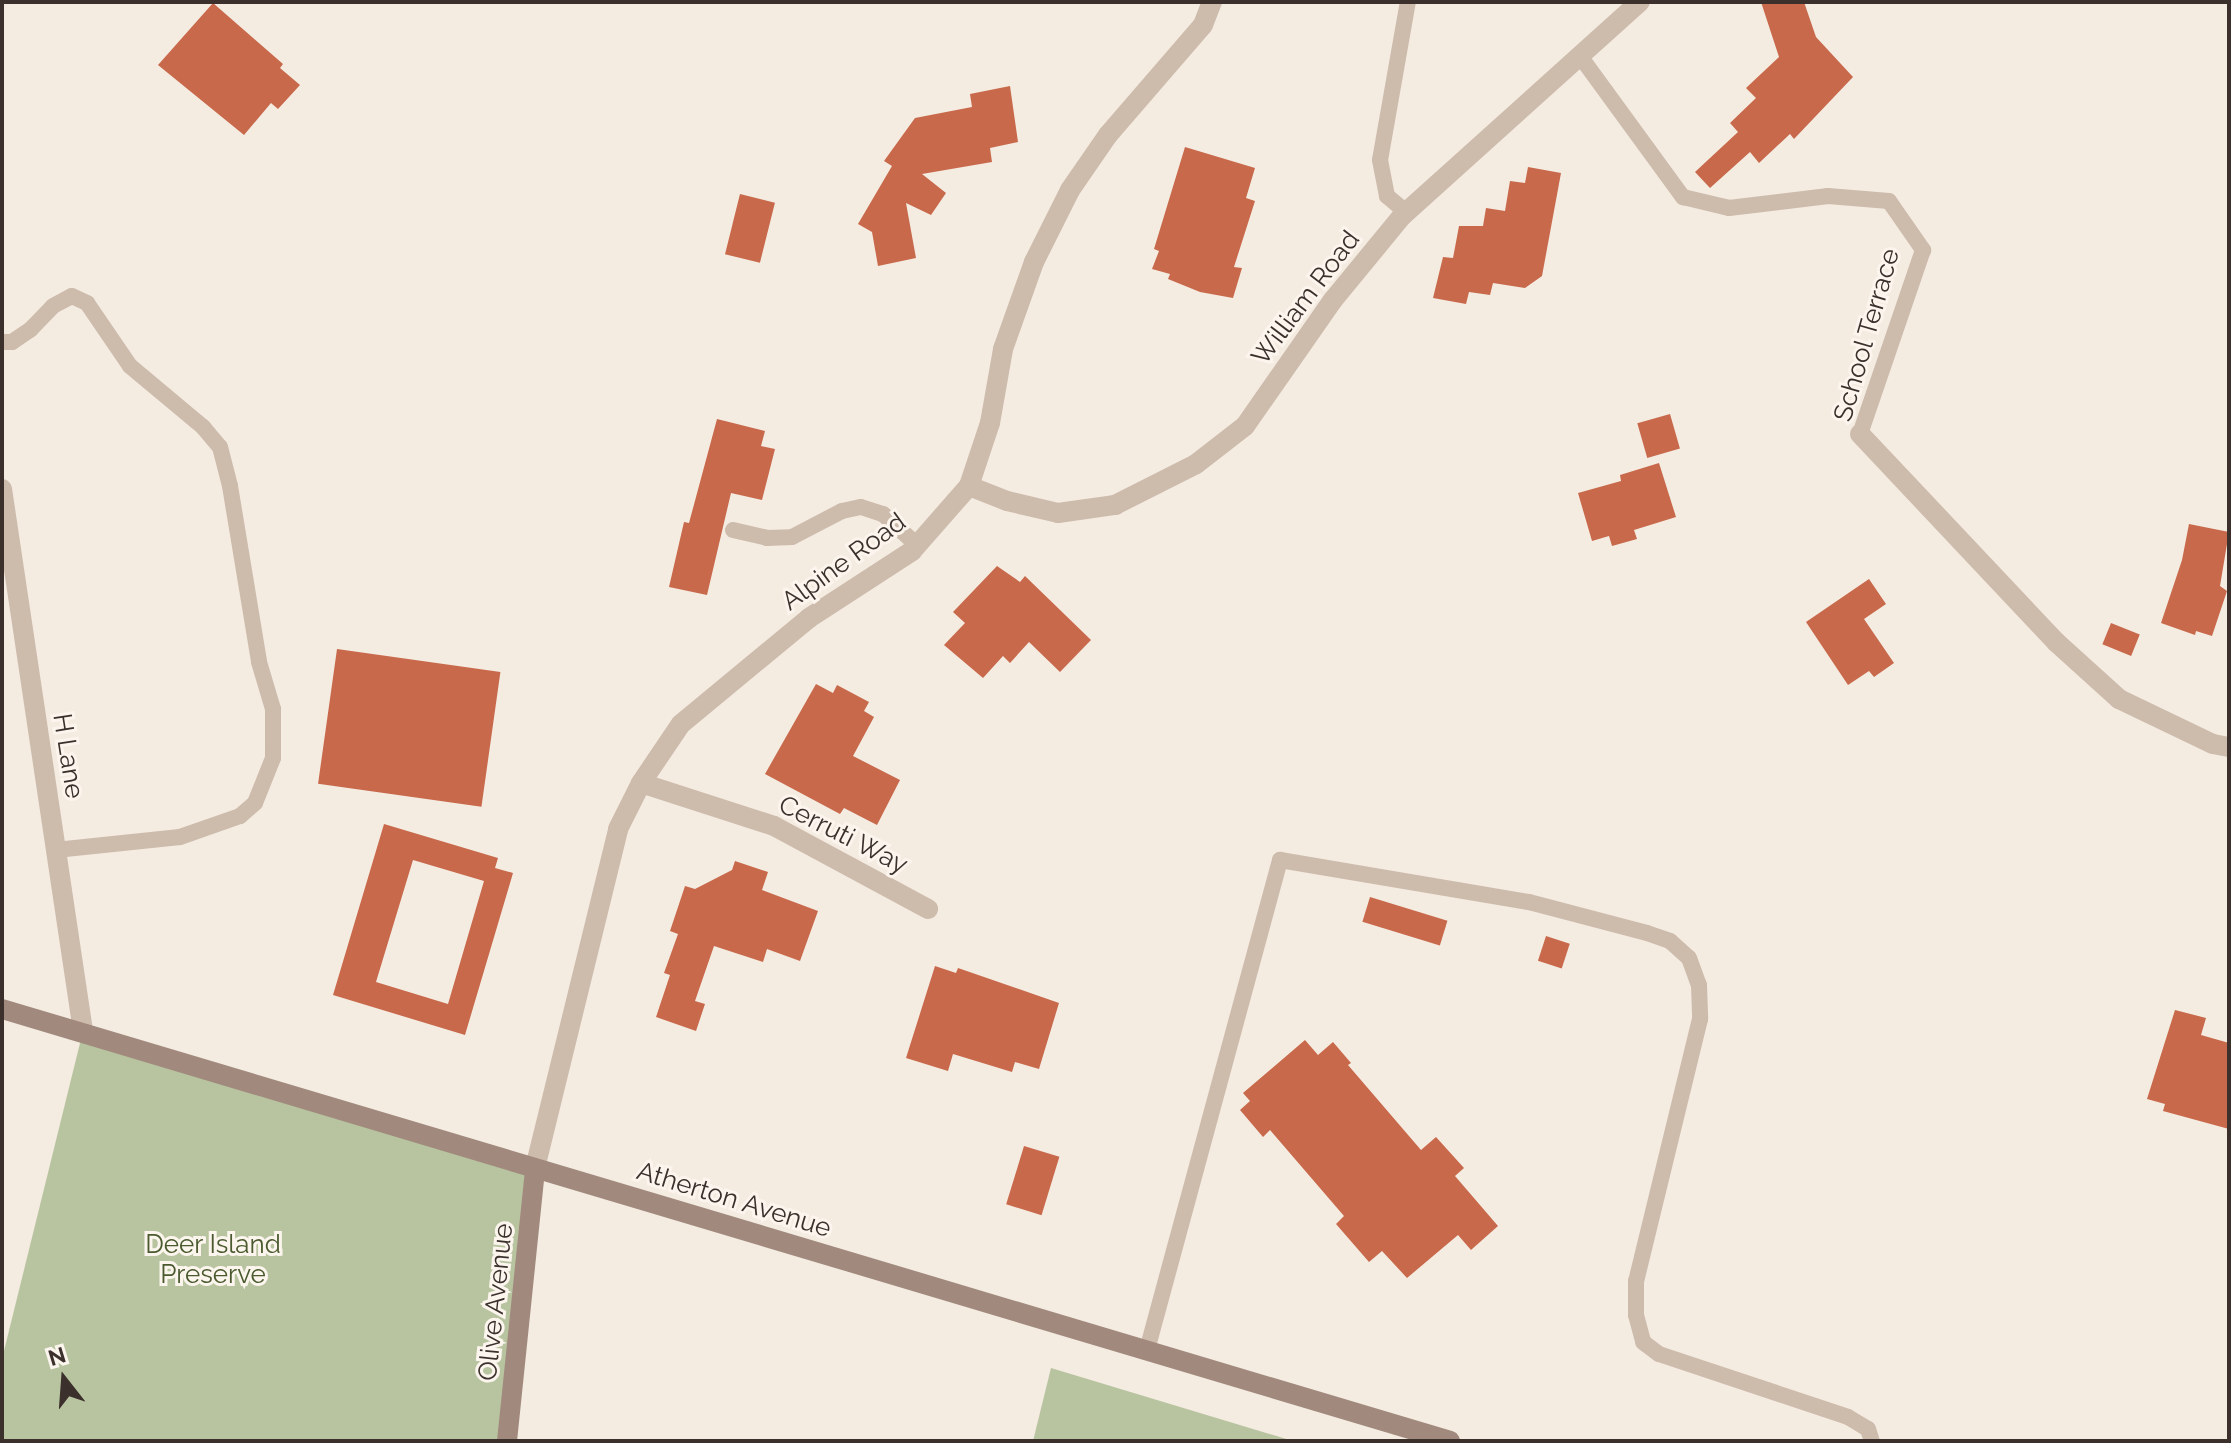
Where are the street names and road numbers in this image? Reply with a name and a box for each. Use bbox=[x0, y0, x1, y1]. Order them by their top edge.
street label: William Road bbox=[1245, 225, 1367, 371]
street label: School Terrace bbox=[1827, 244, 1907, 426]
street label: Alpine Road bbox=[776, 507, 912, 617]
street label: H Lane bbox=[46, 711, 90, 801]
street label: Cerruti Way bbox=[773, 789, 913, 881]
street label: Atherton Avenue bbox=[633, 1156, 835, 1244]
street label: Olive Avenue bbox=[472, 1221, 520, 1383]

